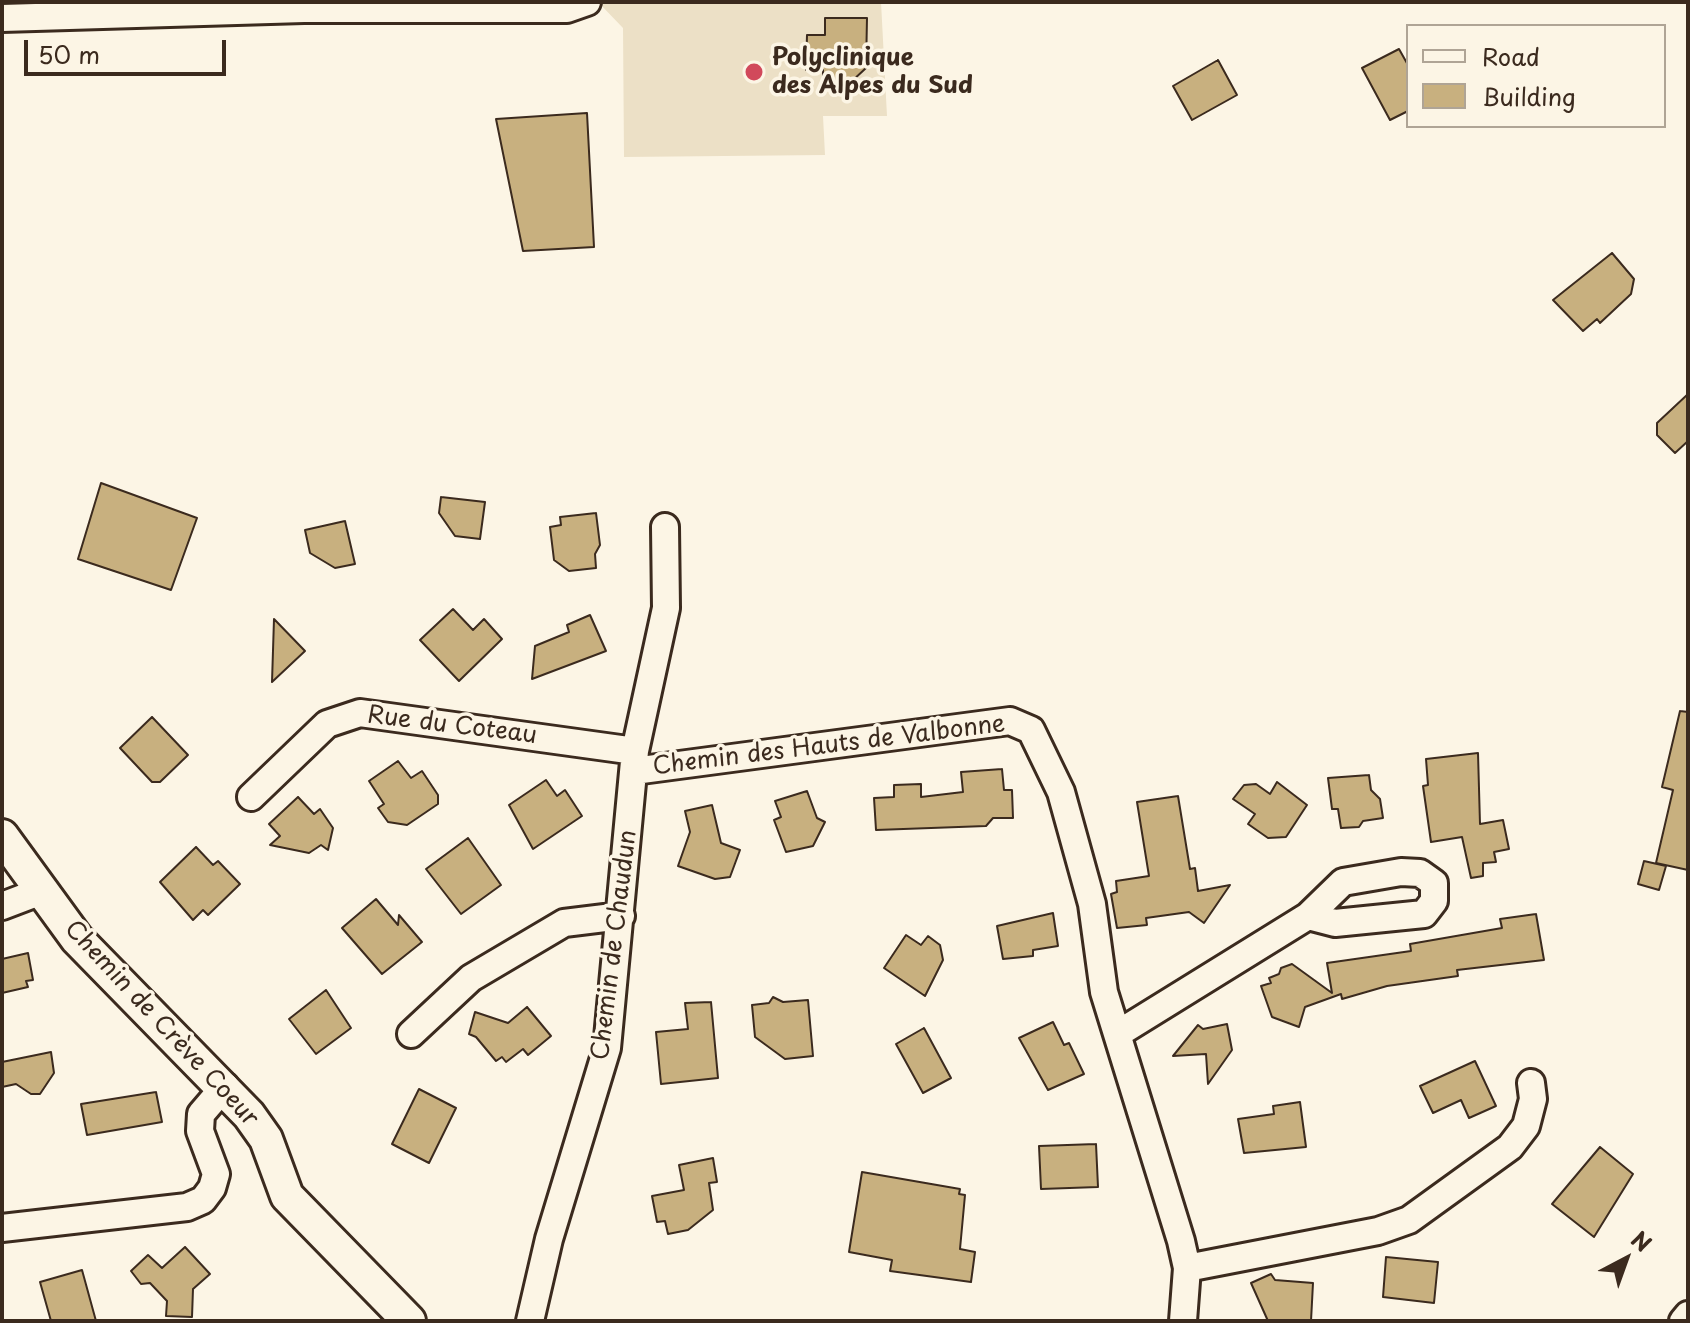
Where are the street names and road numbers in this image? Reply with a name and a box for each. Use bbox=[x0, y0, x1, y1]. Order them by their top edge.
street label: Rue du Coteau bbox=[366, 701, 538, 751]
street label: Chemin des Hauts de Valbonne bbox=[651, 710, 1007, 782]
street label: Chemin de Chaudun bbox=[587, 828, 643, 1062]
street label: Chemin de Crève Coeur bbox=[58, 915, 264, 1133]

